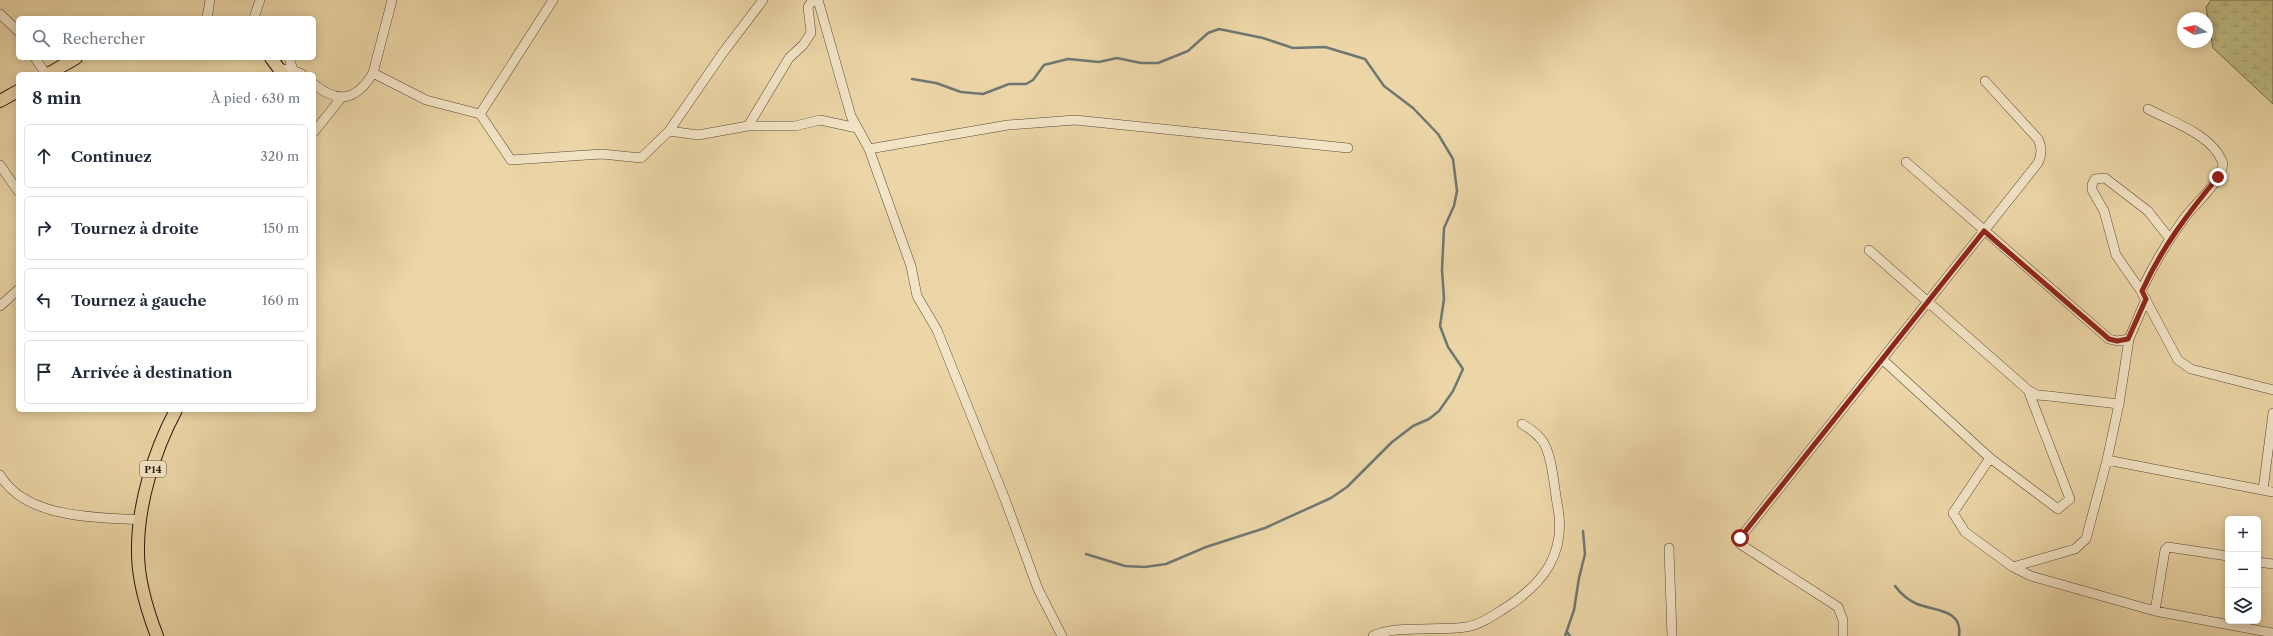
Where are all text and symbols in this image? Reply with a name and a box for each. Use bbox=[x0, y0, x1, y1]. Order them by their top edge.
north arrow bbox=[2177, 12, 2213, 48]
search box bbox=[16, 16, 316, 60]
icon: search bbox=[30, 27, 52, 49]
text: Rechercher bbox=[62, 29, 145, 48]
text: 8 min bbox=[32, 88, 81, 108]
text: À pied · 630 m bbox=[211, 90, 300, 106]
icon: ahead bbox=[33, 145, 55, 167]
text: Continuez bbox=[71, 147, 152, 166]
text: 320 m bbox=[261, 148, 299, 164]
route end bbox=[2209, 168, 2227, 186]
icon: right bbox=[33, 217, 55, 239]
text: Tournez à droite bbox=[71, 219, 199, 238]
text: 150 m bbox=[263, 220, 299, 236]
icon: left bbox=[33, 289, 55, 311]
text: Tournez à gauche bbox=[71, 291, 207, 310]
text: 160 m bbox=[262, 292, 299, 308]
icon: arrive bbox=[33, 361, 55, 383]
text: Arrivée à destination bbox=[71, 363, 233, 382]
road number: P14 bbox=[140, 461, 166, 477]
map controls bbox=[2225, 516, 2261, 624]
button: + bbox=[2225, 516, 2261, 552]
route start bbox=[1731, 529, 1749, 547]
button: − bbox=[2225, 552, 2261, 588]
button: layers bbox=[2225, 588, 2261, 624]

